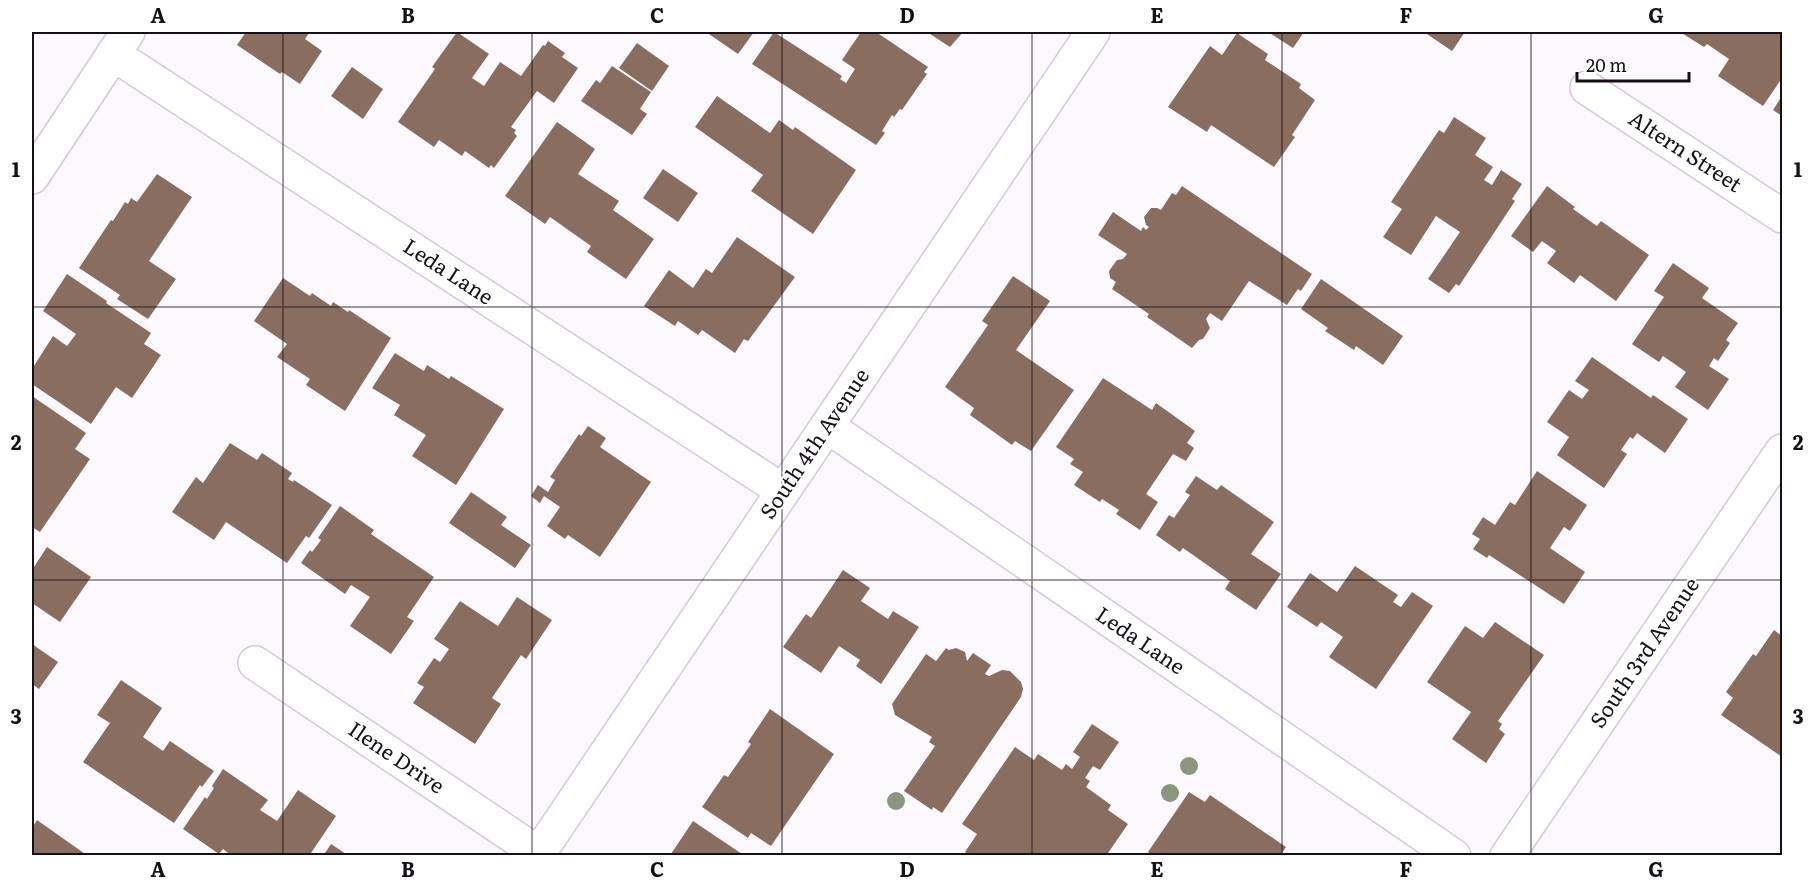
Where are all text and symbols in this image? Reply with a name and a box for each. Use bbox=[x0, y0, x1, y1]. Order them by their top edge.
text: A bbox=[150, 0, 166, 29]
text: B bbox=[401, 0, 415, 29]
text: C bbox=[650, 0, 664, 29]
text: D bbox=[899, 0, 915, 29]
text: E bbox=[1150, 0, 1164, 29]
text: F bbox=[1400, 0, 1413, 29]
text: G bbox=[1648, 0, 1664, 29]
scale bar bbox=[1577, 45, 1690, 83]
text: 20 m bbox=[1586, 51, 1627, 78]
street label: Altern Street bbox=[1624, 102, 1750, 198]
text: 1 bbox=[12, 153, 20, 183]
text: 1 bbox=[1794, 153, 1802, 183]
street label: Leda Lane bbox=[398, 229, 501, 311]
street label: South 4th Avenue bbox=[751, 361, 875, 524]
text: 2 bbox=[11, 426, 22, 456]
text: 2 bbox=[1793, 426, 1804, 456]
street label: South 3rd Avenue bbox=[1581, 570, 1705, 733]
street label: Leda Lane bbox=[1091, 598, 1192, 680]
text: 3 bbox=[10, 700, 22, 730]
text: 3 bbox=[1792, 700, 1804, 730]
street label: Ilene Drive bbox=[343, 712, 452, 800]
text: A bbox=[150, 853, 166, 883]
text: B bbox=[401, 853, 415, 883]
text: C bbox=[650, 853, 664, 883]
text: D bbox=[899, 853, 915, 883]
text: E bbox=[1150, 853, 1164, 883]
text: F bbox=[1400, 853, 1413, 883]
text: G bbox=[1648, 853, 1664, 883]

